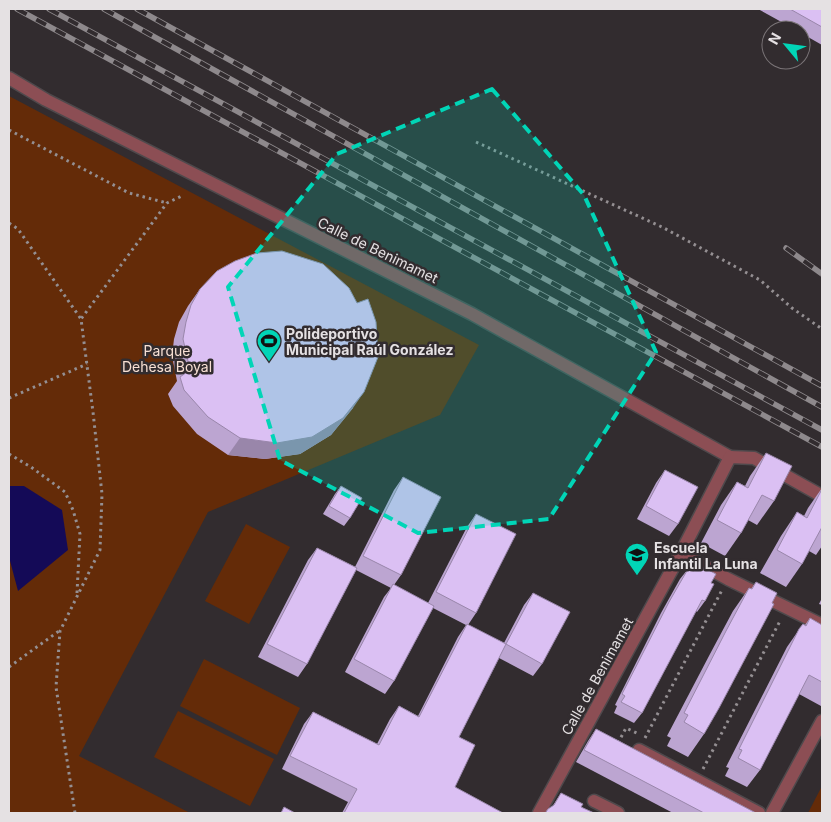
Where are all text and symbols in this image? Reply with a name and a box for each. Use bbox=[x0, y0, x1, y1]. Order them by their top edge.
north arrow bbox=[761, 20, 811, 70]
text: N bbox=[764, 30, 784, 47]
street label: Calle de Benimamet bbox=[315, 213, 441, 287]
place label: Polideportivo Municipal Raúl González bbox=[286, 325, 453, 358]
sports icon: Polideportivo Municipal Raúl González bbox=[256, 328, 282, 362]
park label: Parque Dehesa Boyal bbox=[122, 342, 212, 375]
place label: Escuela Infantil La Luna bbox=[654, 539, 758, 572]
school or university icon: Escuela Infantil La Luna bbox=[624, 542, 650, 576]
street label: Calle de Benimamet bbox=[558, 614, 637, 738]

